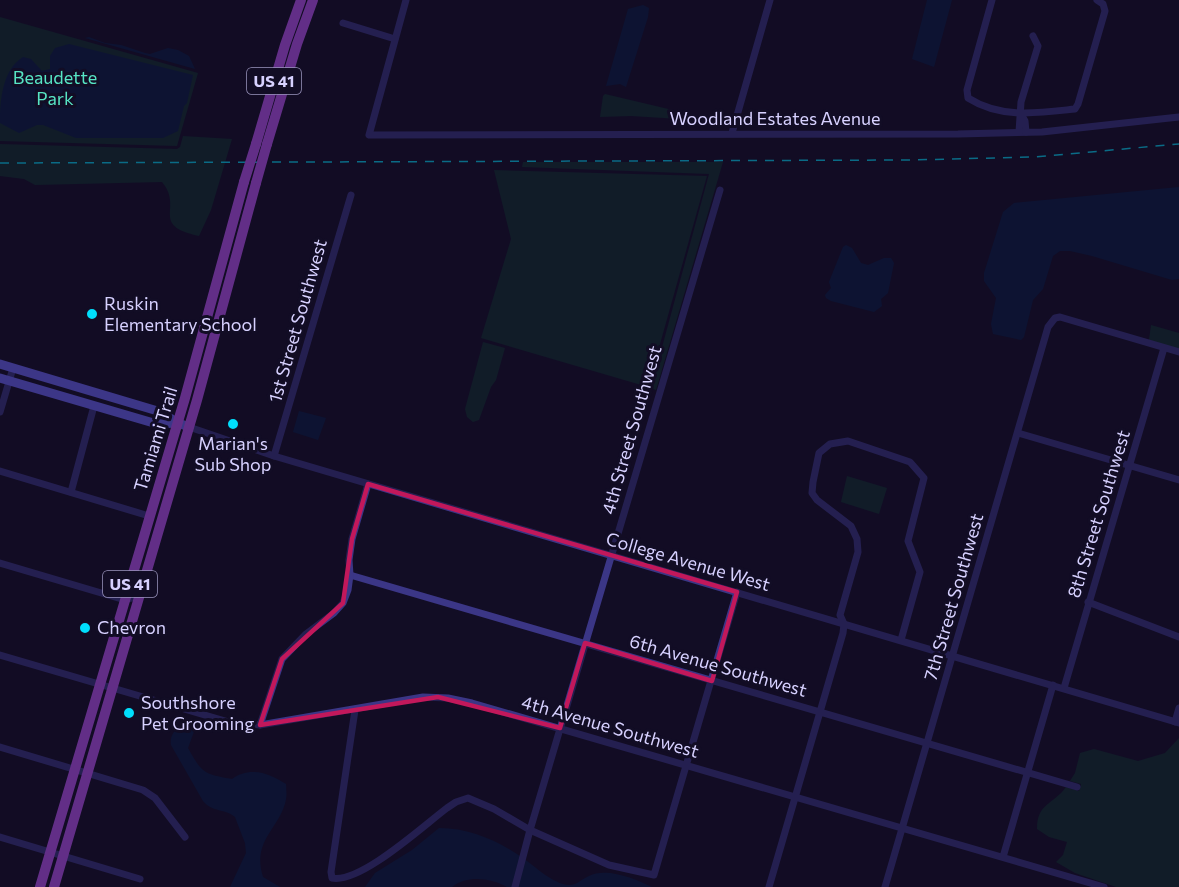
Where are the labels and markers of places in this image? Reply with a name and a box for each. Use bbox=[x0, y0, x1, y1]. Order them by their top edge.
place label: Ruskin Elementary School bbox=[104, 292, 257, 335]
marker: Ruskin Elementary School bbox=[85, 307, 99, 321]
marker: Marian's Sub Shop bbox=[226, 417, 240, 431]
place label: Marian's Sub Shop bbox=[195, 432, 271, 475]
place label: Chevron bbox=[97, 616, 166, 638]
marker: Chevron bbox=[78, 621, 92, 635]
place label: Southshore Pet Grooming bbox=[141, 691, 254, 734]
marker: Southshore Pet Grooming bbox=[122, 706, 136, 720]

